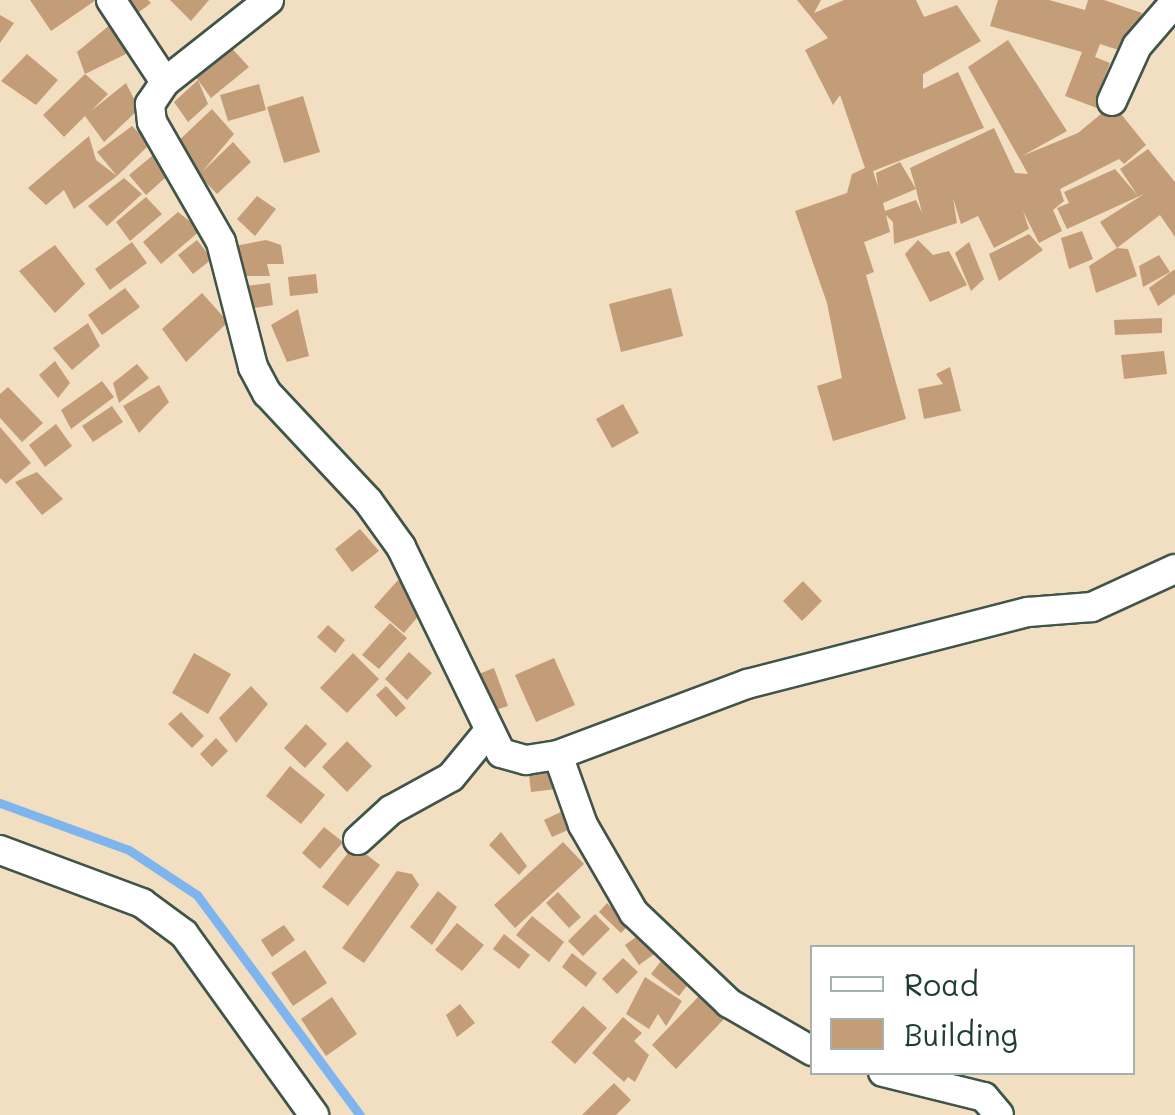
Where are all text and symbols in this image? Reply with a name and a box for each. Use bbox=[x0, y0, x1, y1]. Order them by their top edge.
legend bbox=[810, 945, 1135, 1075]
text: Road bbox=[904, 964, 979, 1004]
text: Building bbox=[904, 1014, 1018, 1054]

